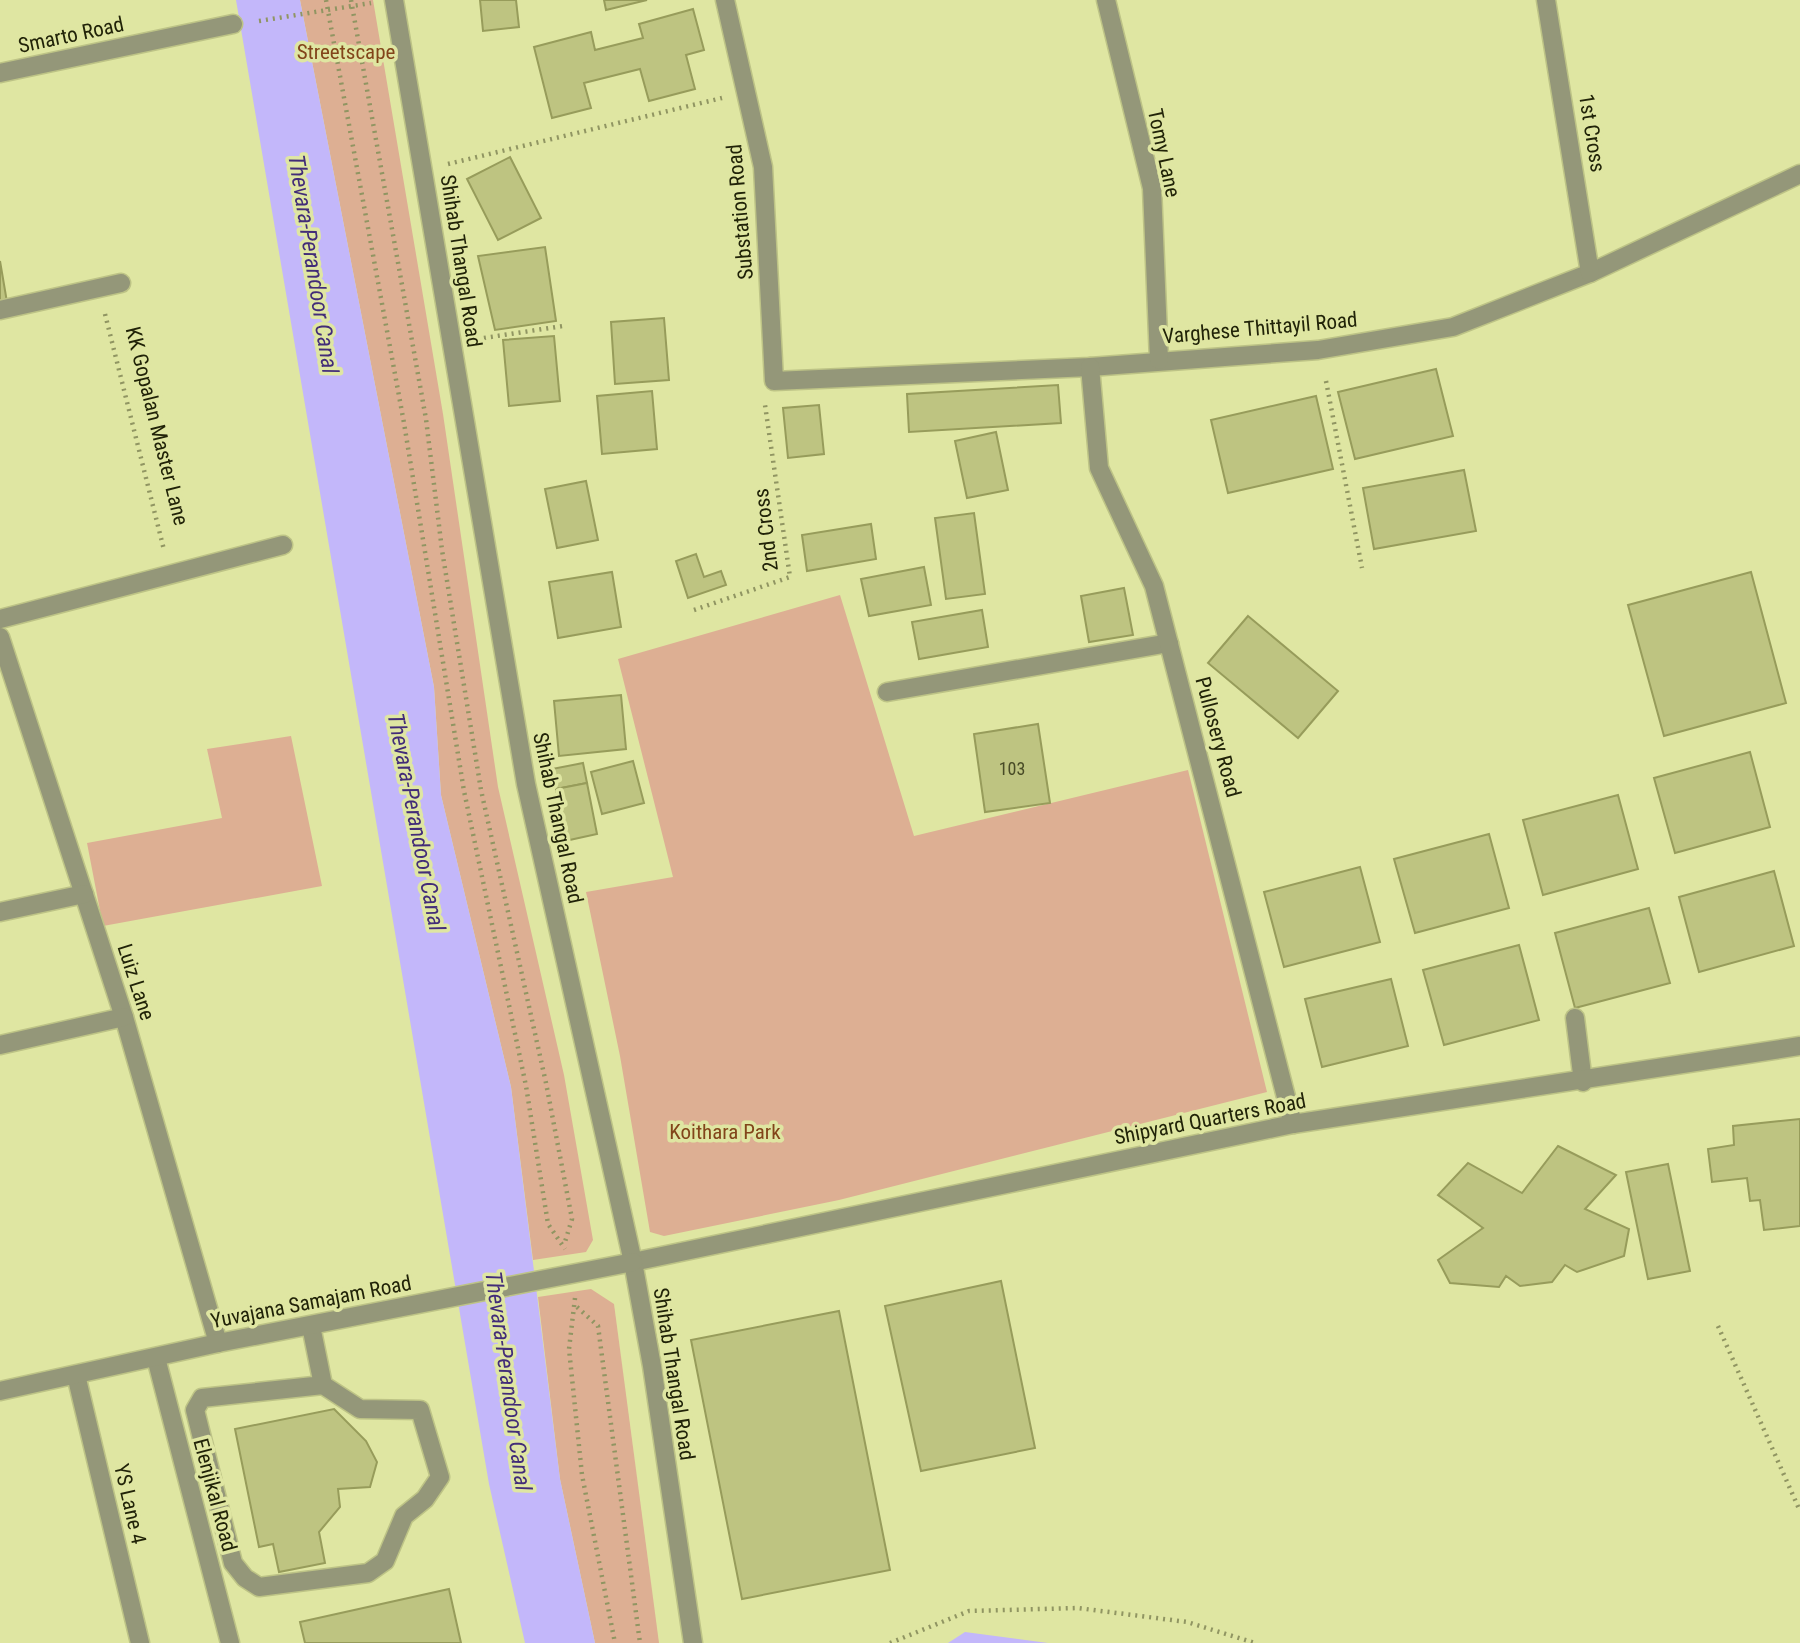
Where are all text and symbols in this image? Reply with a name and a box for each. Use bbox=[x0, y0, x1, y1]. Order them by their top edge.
street label: Smarto Road bbox=[16, 12, 126, 58]
park label: Streetscape bbox=[297, 40, 396, 64]
street label: 1st Cross bbox=[1574, 92, 1610, 174]
street label: Tomy Lane bbox=[1143, 107, 1185, 200]
street label: Substation Road bbox=[722, 143, 758, 281]
water label: Thevara-Perandoor Canal bbox=[282, 153, 344, 376]
street label: Shihab Thangal Road bbox=[436, 173, 486, 349]
street label: Varghese Thittayil Road bbox=[1162, 308, 1358, 348]
street label: KK Gopalan Master Lane bbox=[121, 324, 193, 528]
street label: 2nd Cross bbox=[749, 487, 783, 573]
street label: Pullosery Road bbox=[1190, 674, 1246, 800]
water label: Thevara-Perandoor Canal bbox=[382, 711, 451, 934]
street label: Shihab Thangal Road bbox=[528, 730, 588, 906]
house number: 103 bbox=[999, 758, 1025, 779]
street label: Luiz Lane bbox=[112, 941, 160, 1023]
street label: Shipyard Quarters Road bbox=[1112, 1089, 1308, 1149]
park label: Koithara Park bbox=[669, 1120, 781, 1144]
water label: Thevara-Perandoor Canal bbox=[479, 1270, 537, 1493]
street label: Yuvajana Samajam Road bbox=[209, 1271, 413, 1333]
street label: Shihab Thangal Road bbox=[649, 1286, 699, 1462]
street label: Elenjikal Road bbox=[188, 1436, 242, 1554]
street label: YS Lane 4 bbox=[109, 1461, 151, 1547]

